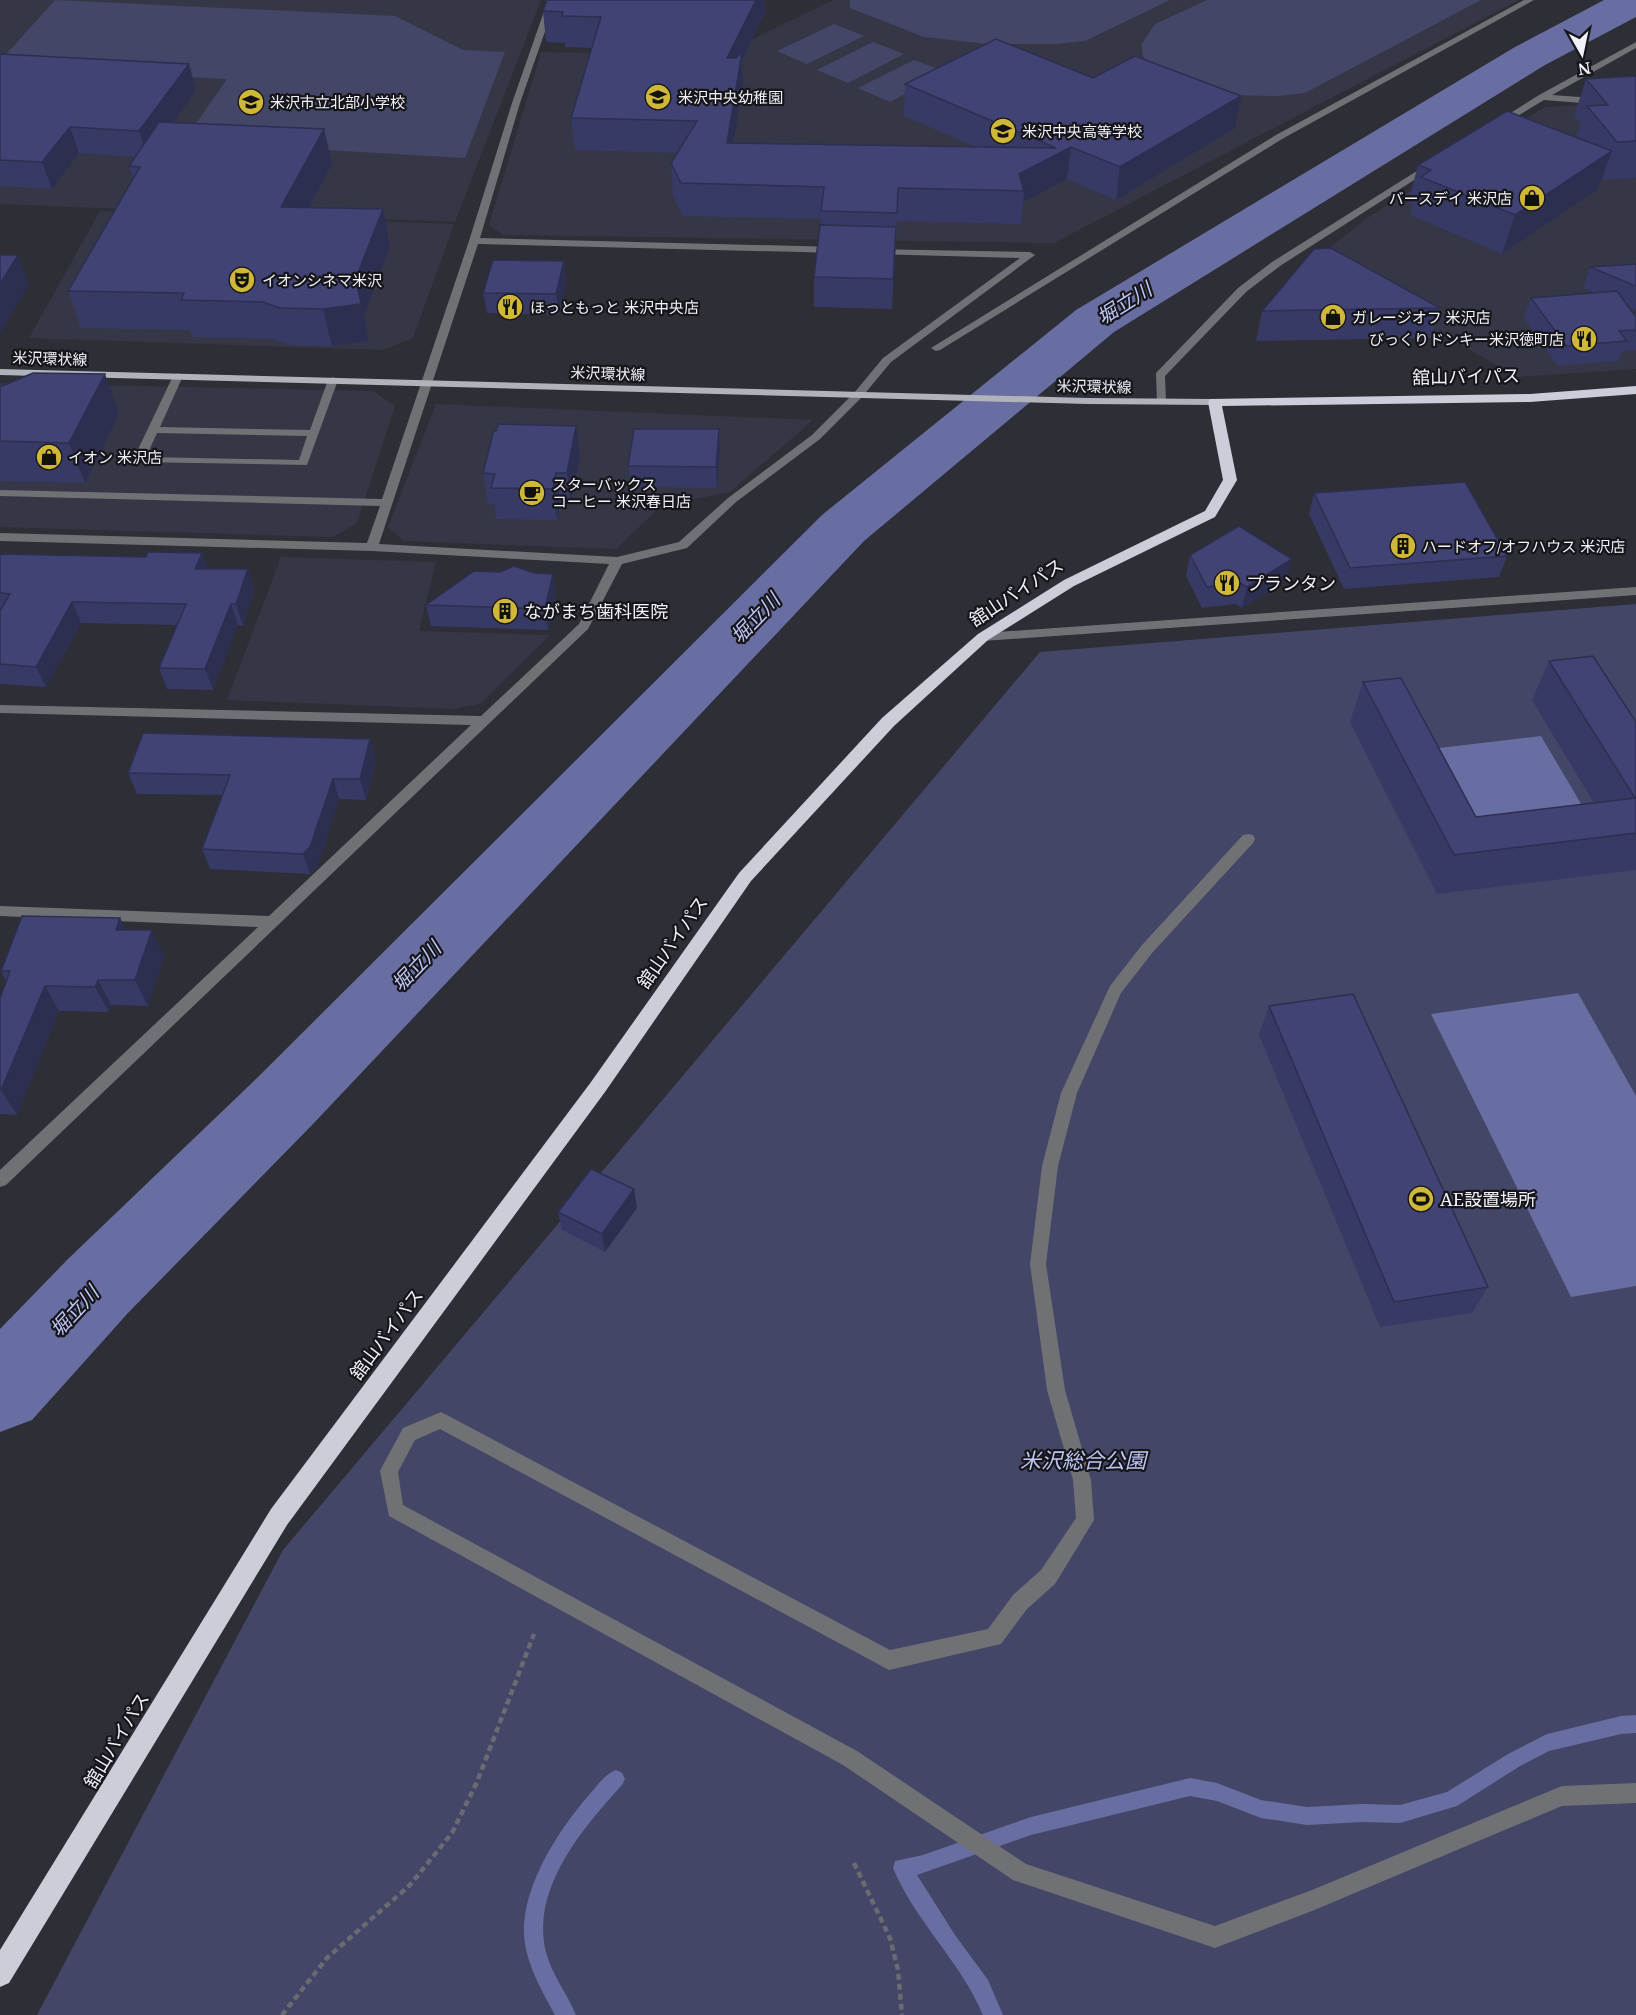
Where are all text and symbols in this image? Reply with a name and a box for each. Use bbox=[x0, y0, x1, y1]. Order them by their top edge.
north arrow bbox=[1552, 24, 1612, 84]
text: N bbox=[1576, 57, 1592, 81]
school or university icon: 米沢中央幼稚園 bbox=[643, 82, 673, 112]
school or university icon: 米沢市立北部小学校 bbox=[236, 87, 266, 117]
place label: 米沢中央幼稚園 bbox=[678, 87, 783, 107]
place label: 米沢市立北部小学校 bbox=[270, 92, 405, 112]
school or university icon: 米沢中央高等学校 bbox=[988, 116, 1018, 146]
place label: 米沢中央高等学校 bbox=[1022, 121, 1142, 141]
shop icon: バースデイ 米沢店 bbox=[1517, 183, 1547, 213]
place label: バースデイ 米沢店 bbox=[1389, 188, 1512, 208]
theatre icon: イオンシネマ米沢 bbox=[227, 265, 257, 295]
place label: イオンシネマ米沢 bbox=[262, 270, 382, 290]
water label: 堀立川 bbox=[1091, 275, 1158, 330]
restaurant icon: ほっともっと 米沢中央店 bbox=[495, 292, 525, 322]
place label: ほっともっと 米沢中央店 bbox=[530, 297, 699, 317]
shop icon: ガレージオフ 米沢店 bbox=[1318, 302, 1348, 332]
place label: ガレージオフ 米沢店 bbox=[1352, 307, 1491, 327]
restaurant icon: びっくりドンキー米沢徳町店 bbox=[1569, 324, 1599, 354]
place label: びっくりドンキー米沢徳町店 bbox=[1369, 329, 1564, 349]
street label: 米沢環状線 bbox=[12, 347, 88, 369]
street label: 米沢環状線 bbox=[570, 362, 646, 384]
street label: 舘山バイパス bbox=[1412, 363, 1520, 389]
street label: 米沢環状線 bbox=[1056, 375, 1132, 397]
shop icon: イオン 米沢店 bbox=[34, 442, 64, 472]
place label: イオン 米沢店 bbox=[68, 447, 162, 467]
place label: スターバックス コーヒー 米沢春日店 bbox=[552, 474, 691, 511]
cafe icon: スターバックス コーヒー 米沢春日店 bbox=[517, 478, 547, 508]
building icon: ハードオフ/オフハウス 米沢店 bbox=[1388, 531, 1418, 561]
place label: ハードオフ/オフハウス 米沢店 bbox=[1422, 536, 1625, 556]
street label: 舘山バイパス bbox=[964, 553, 1068, 631]
restaurant icon: プランタン bbox=[1212, 568, 1242, 598]
place label: プランタン bbox=[1246, 571, 1336, 595]
water label: 堀立川 bbox=[724, 586, 787, 649]
building icon: ながまち歯科医院 bbox=[490, 596, 520, 626]
place label: ながまち歯科医院 bbox=[524, 599, 668, 623]
street label: 舘山バイパス bbox=[631, 891, 713, 993]
water label: 堀立川 bbox=[385, 934, 448, 997]
sports icon: AE設置場所 bbox=[1406, 1184, 1436, 1214]
place label: AE設置場所 bbox=[1440, 1187, 1536, 1211]
water label: 堀立川 bbox=[44, 1278, 106, 1342]
street label: 舘山バイパス bbox=[344, 1284, 428, 1384]
park label: 米沢総合公園 bbox=[1020, 1446, 1149, 1474]
street label: 舘山バイパス bbox=[78, 1688, 154, 1792]

